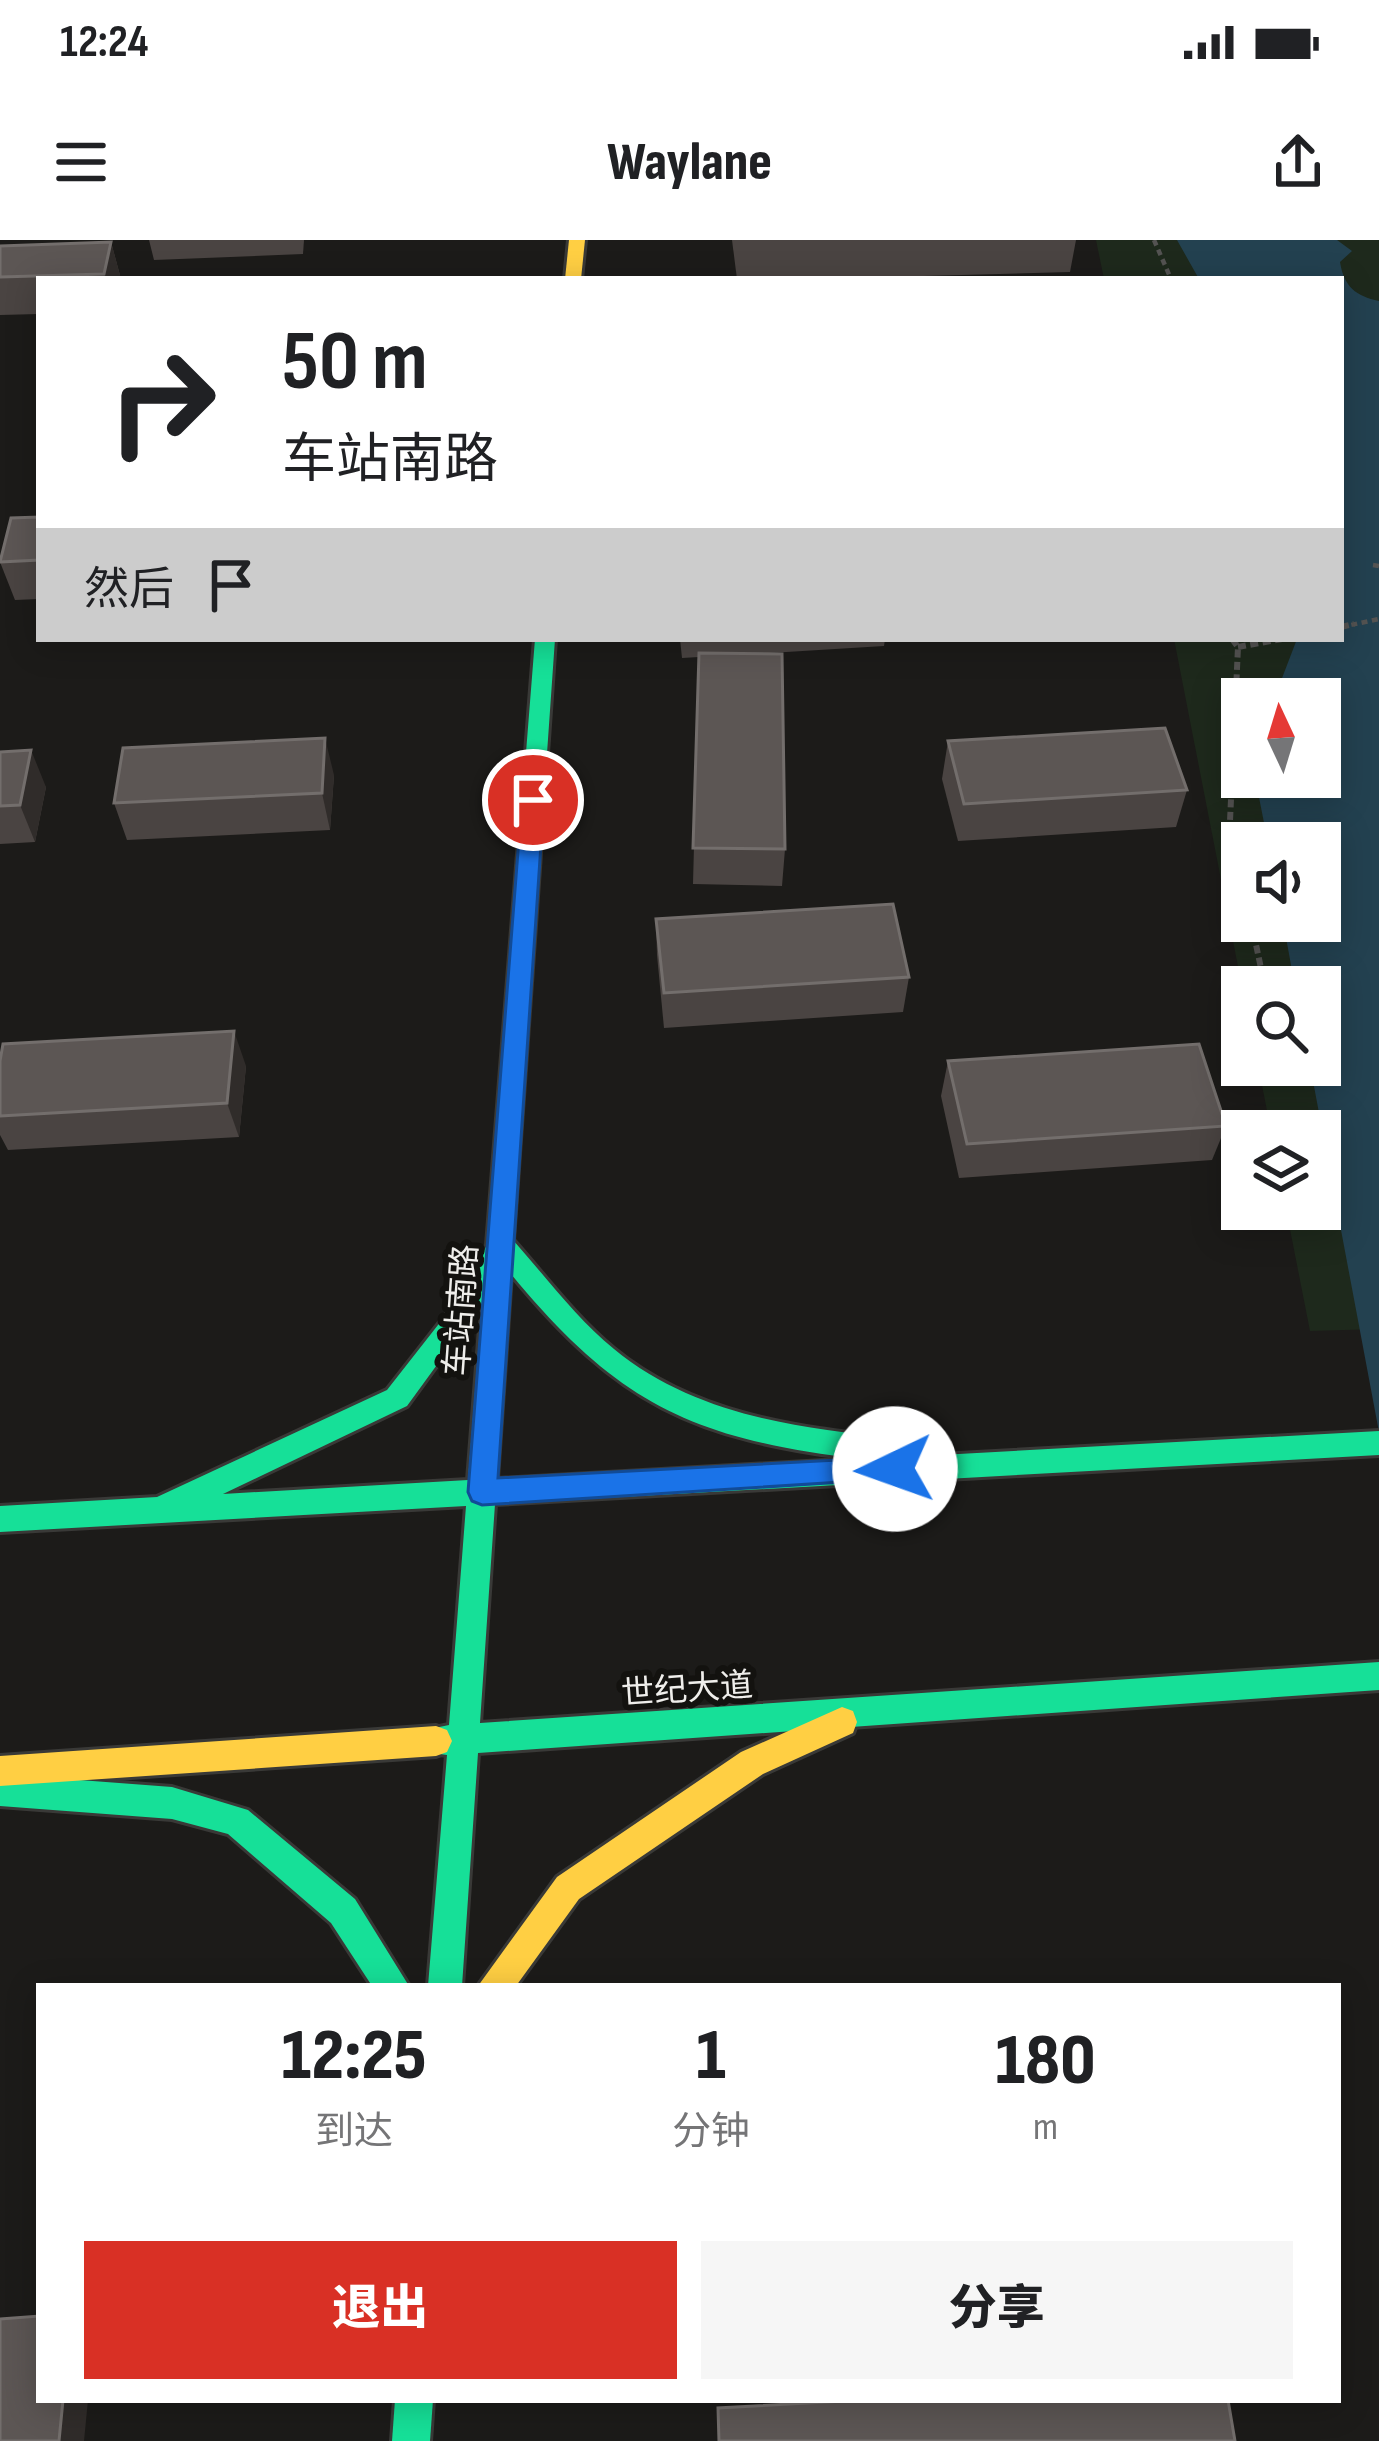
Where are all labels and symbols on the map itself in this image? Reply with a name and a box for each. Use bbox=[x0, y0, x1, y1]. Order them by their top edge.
north arrow bbox=[1221, 678, 1341, 798]
pin bbox=[482, 749, 584, 851]
street label: 车站南路 bbox=[437, 1243, 487, 1377]
position arrow bbox=[832, 1406, 958, 1532]
street label: 世纪大道 bbox=[620, 1665, 754, 1715]

